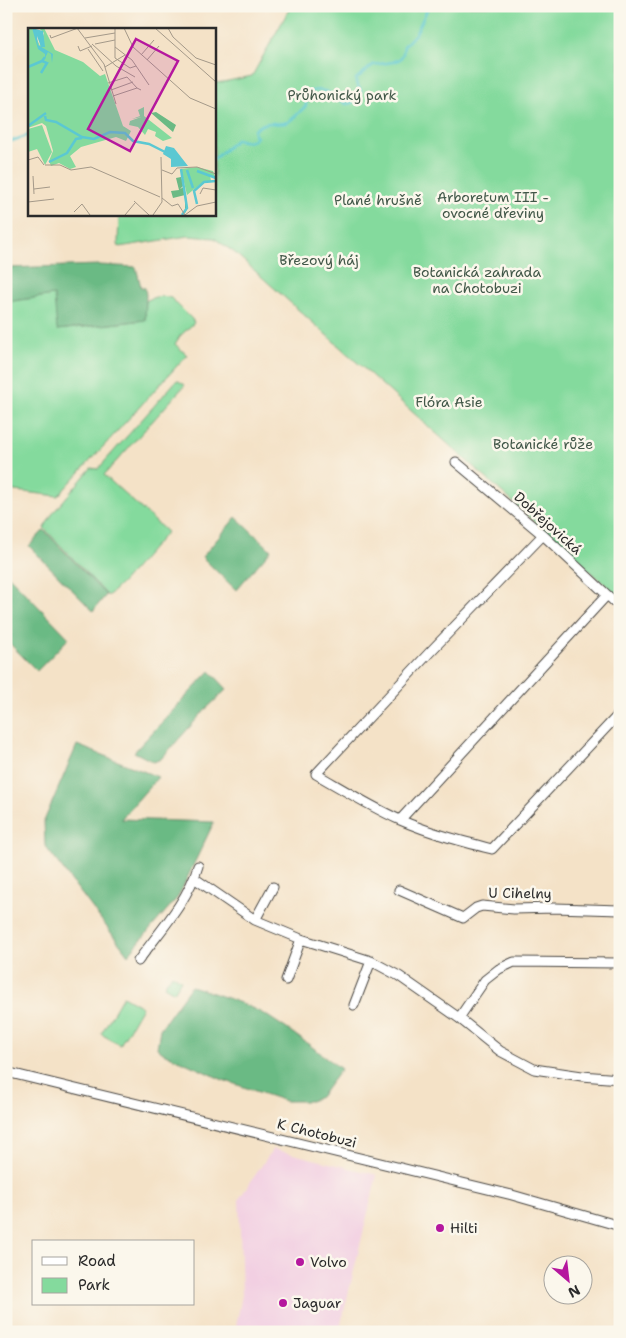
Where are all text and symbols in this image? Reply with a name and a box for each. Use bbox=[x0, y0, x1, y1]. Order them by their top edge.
inset map bbox=[28, 28, 215, 215]
park label: Průhonický park bbox=[287, 86, 397, 104]
park label: Arboretum III - ovocné dřeviny bbox=[437, 188, 549, 222]
park label: Plané hrušně bbox=[334, 191, 422, 209]
park label: Březový háj bbox=[279, 251, 359, 269]
park label: Botanická zahrada na Chotobuzi bbox=[413, 263, 541, 297]
park label: Flóra Asie bbox=[415, 393, 483, 411]
park label: Botanické růže bbox=[493, 435, 593, 453]
street label: Dobřejovická bbox=[510, 488, 586, 558]
street label: U Cihelny bbox=[488, 883, 552, 903]
street label: K Chotobuzi bbox=[275, 1114, 359, 1152]
place label: Hilti bbox=[450, 1219, 478, 1237]
marker: Hilti bbox=[434, 1222, 446, 1234]
legend bbox=[32, 1240, 195, 1306]
text: Road bbox=[78, 1251, 116, 1271]
place label: Volvo bbox=[310, 1253, 347, 1271]
marker: Volvo bbox=[294, 1256, 306, 1268]
north arrow bbox=[544, 1256, 594, 1306]
text: Park bbox=[78, 1275, 110, 1295]
text: N bbox=[565, 1281, 583, 1302]
place label: Jaguar bbox=[293, 1294, 342, 1312]
marker: Jaguar bbox=[277, 1297, 289, 1309]

